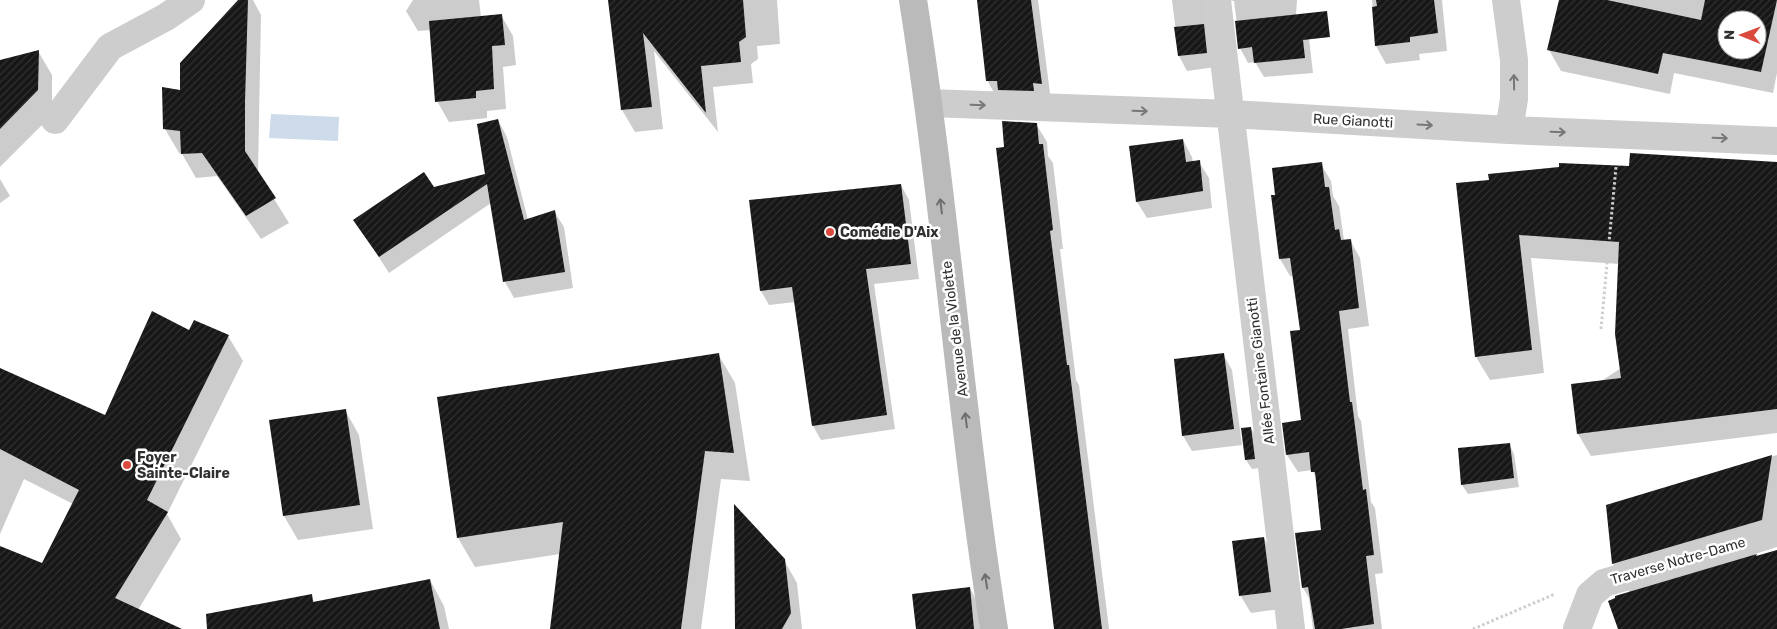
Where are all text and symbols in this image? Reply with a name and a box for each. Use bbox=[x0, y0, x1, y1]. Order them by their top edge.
north arrow bbox=[1717, 10, 1767, 60]
text: N bbox=[1721, 30, 1738, 40]
one-way arrow bbox=[1509, 74, 1519, 90]
one-way arrow bbox=[969, 100, 985, 109]
one-way arrow bbox=[1132, 106, 1148, 115]
street label: Rue Gianotti bbox=[1312, 110, 1394, 132]
one-way arrow bbox=[1416, 121, 1432, 130]
one-way arrow bbox=[1550, 127, 1566, 137]
one-way arrow bbox=[1712, 134, 1728, 143]
one-way arrow bbox=[936, 198, 946, 214]
place label: Comédie D'Aix bbox=[840, 224, 939, 241]
marker: Comédie D'Aix bbox=[824, 226, 836, 238]
street label: Avenue de la Violette bbox=[938, 260, 972, 398]
street label: Allée Fontaine Gianotti bbox=[1244, 297, 1278, 445]
one-way arrow bbox=[961, 412, 971, 428]
place label: Foyer Sainte-Claire bbox=[137, 449, 230, 482]
marker: Foyer Sainte-Claire bbox=[121, 459, 133, 471]
street label: Traverse Notre-Dame bbox=[1609, 534, 1747, 588]
one-way arrow bbox=[981, 573, 991, 589]

